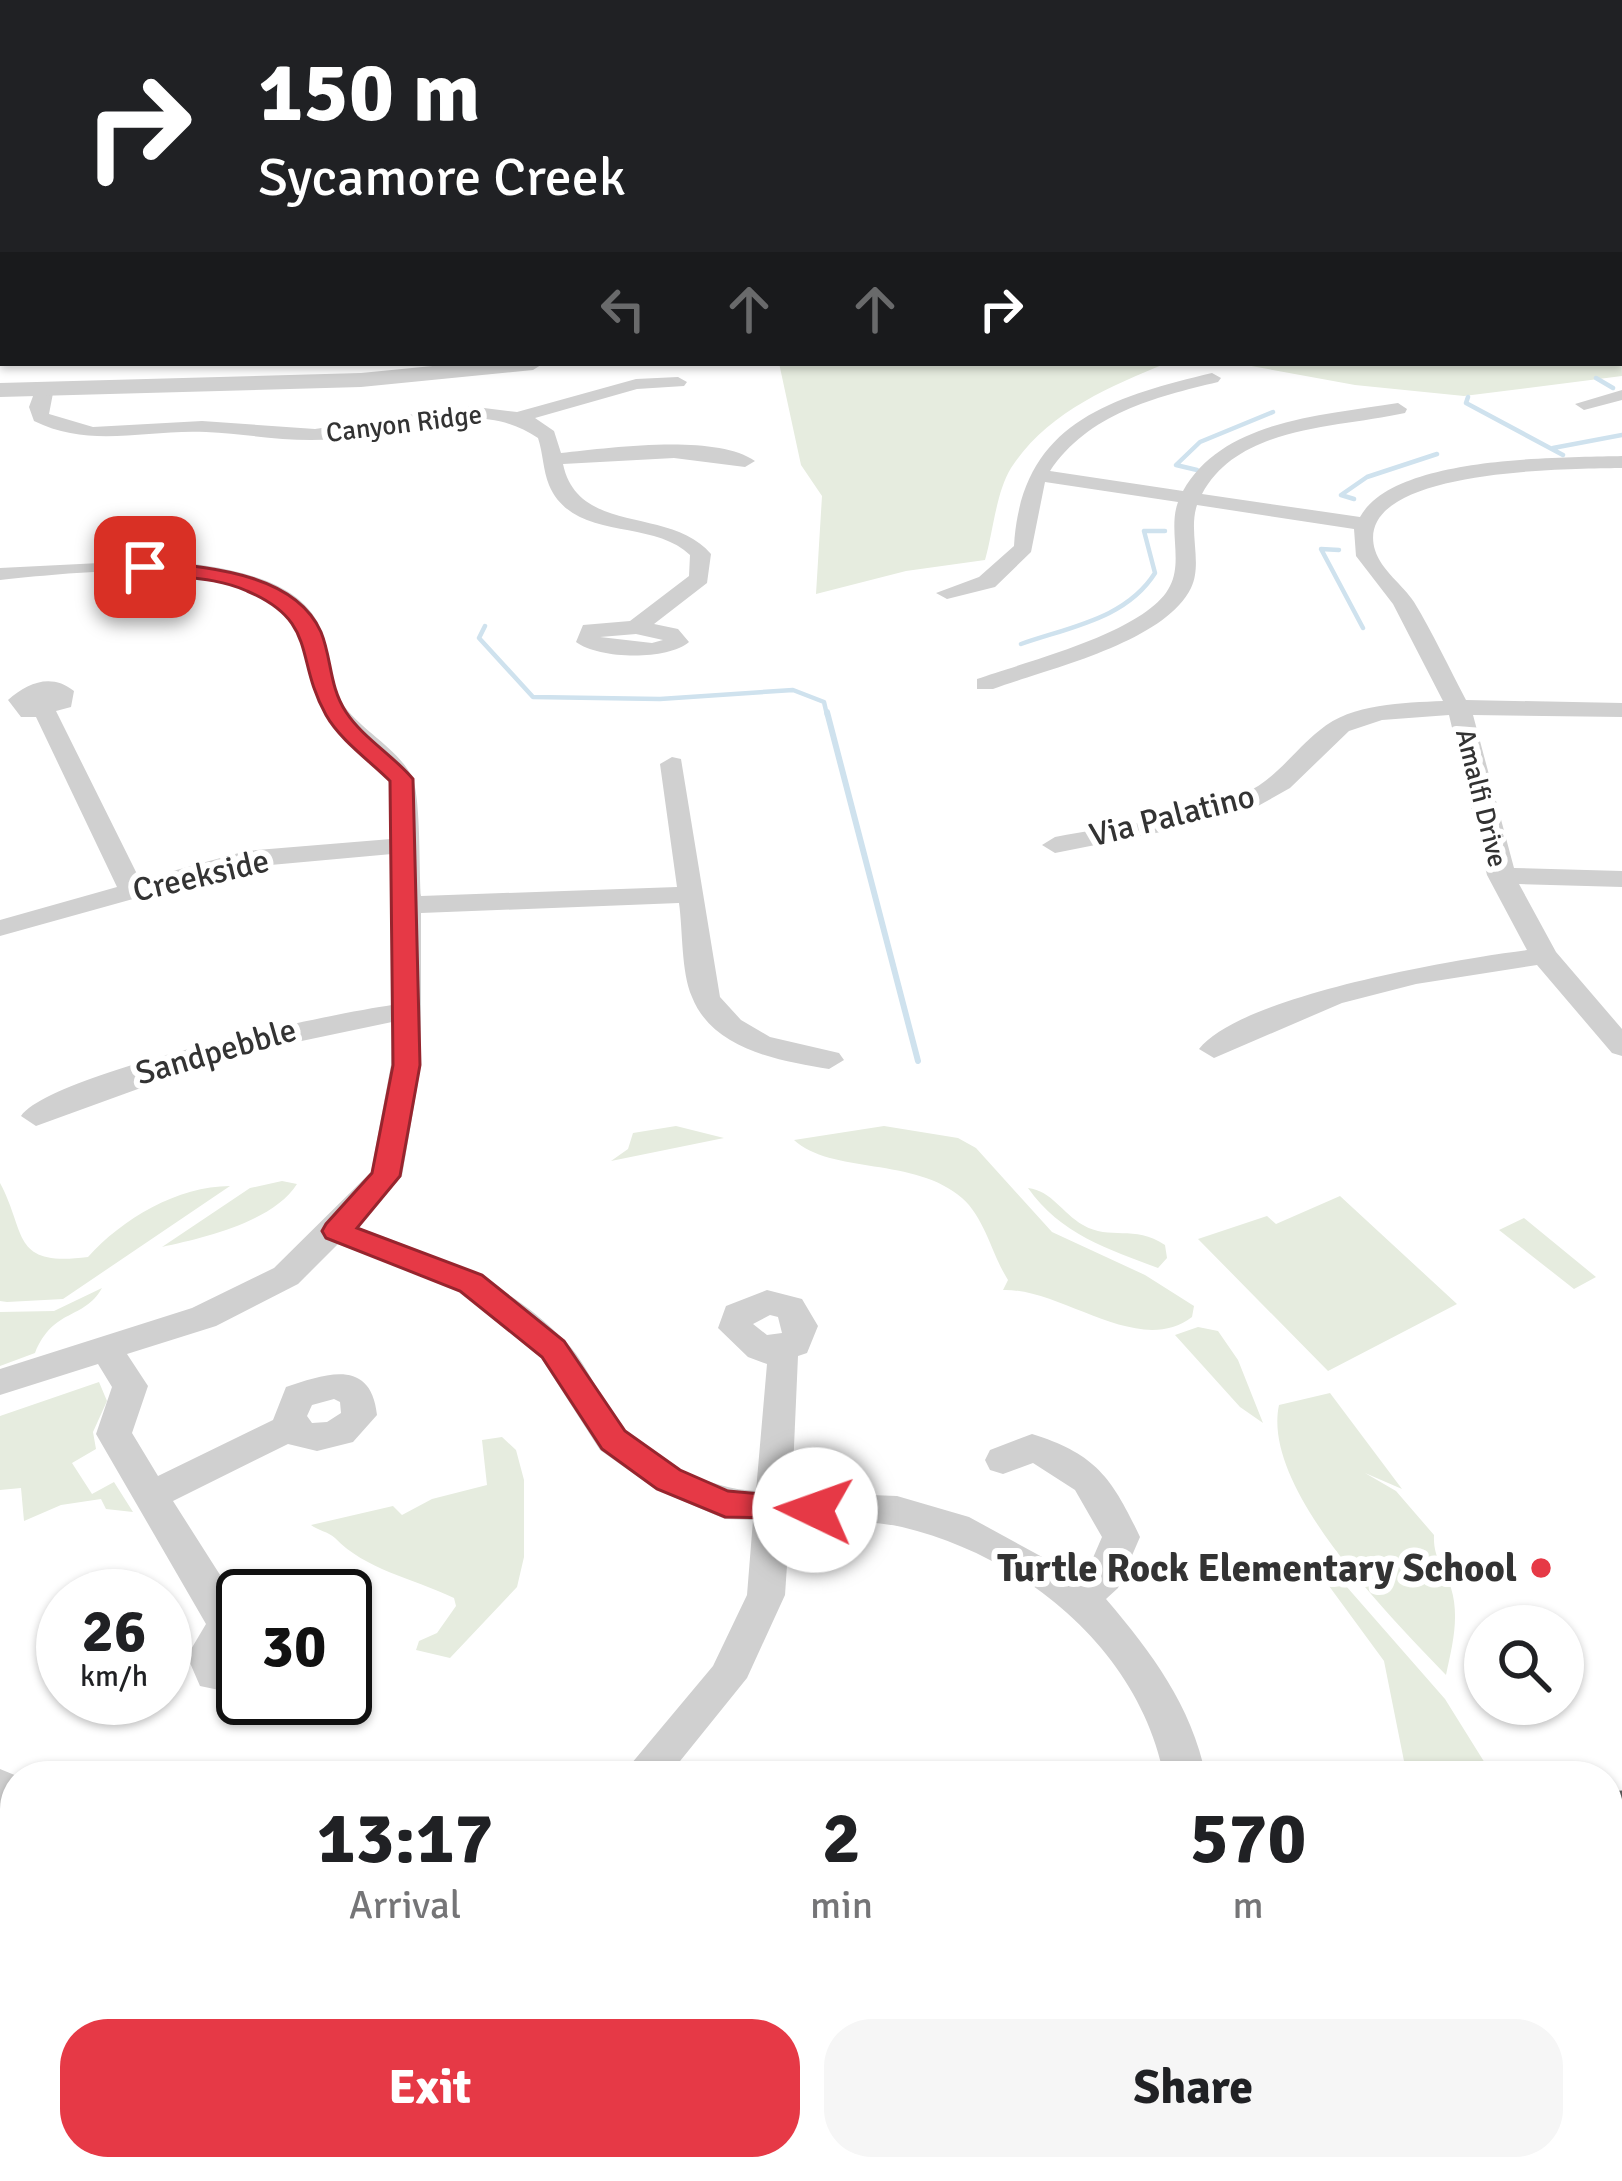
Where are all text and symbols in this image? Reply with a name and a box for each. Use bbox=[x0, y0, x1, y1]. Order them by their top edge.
text: 150 m bbox=[258, 41, 480, 145]
icon: right bbox=[60, 48, 216, 204]
text: Sycamore Creek bbox=[258, 144, 626, 211]
icon: left bbox=[590, 276, 656, 342]
icon: ahead bbox=[716, 276, 782, 342]
icon: ahead bbox=[842, 276, 908, 342]
icon: right bbox=[968, 276, 1034, 342]
street label: Canyon Ridge bbox=[324, 398, 484, 450]
pin bbox=[94, 516, 196, 618]
icon: arrive bbox=[112, 534, 178, 600]
street label: Amalfi Drive bbox=[1448, 725, 1514, 871]
street label: Via Palatino bbox=[1085, 776, 1259, 856]
street label: Creekside bbox=[129, 840, 273, 912]
street label: Sandpebble bbox=[131, 1010, 301, 1094]
position arrow bbox=[752, 1447, 878, 1573]
place label: Turtle Rock Elementary School bbox=[997, 1544, 1517, 1592]
marker: Turtle Rock Elementary School bbox=[1528, 1555, 1554, 1581]
speed limit sign: 30 bbox=[216, 1569, 372, 1725]
text: 26 bbox=[82, 1595, 146, 1669]
map controls bbox=[1464, 1605, 1584, 1725]
button: search bbox=[1464, 1605, 1584, 1725]
text: km/h bbox=[80, 1658, 148, 1695]
text: 13:17 bbox=[317, 1794, 493, 1883]
text: 2 bbox=[822, 1794, 861, 1883]
text: 570 bbox=[1190, 1794, 1306, 1883]
text: Arrival bbox=[349, 1881, 461, 1929]
text: min bbox=[810, 1881, 873, 1929]
text: m bbox=[1232, 1881, 1264, 1929]
button: Exit bbox=[60, 2019, 800, 2157]
button: Share bbox=[824, 2019, 1563, 2157]

